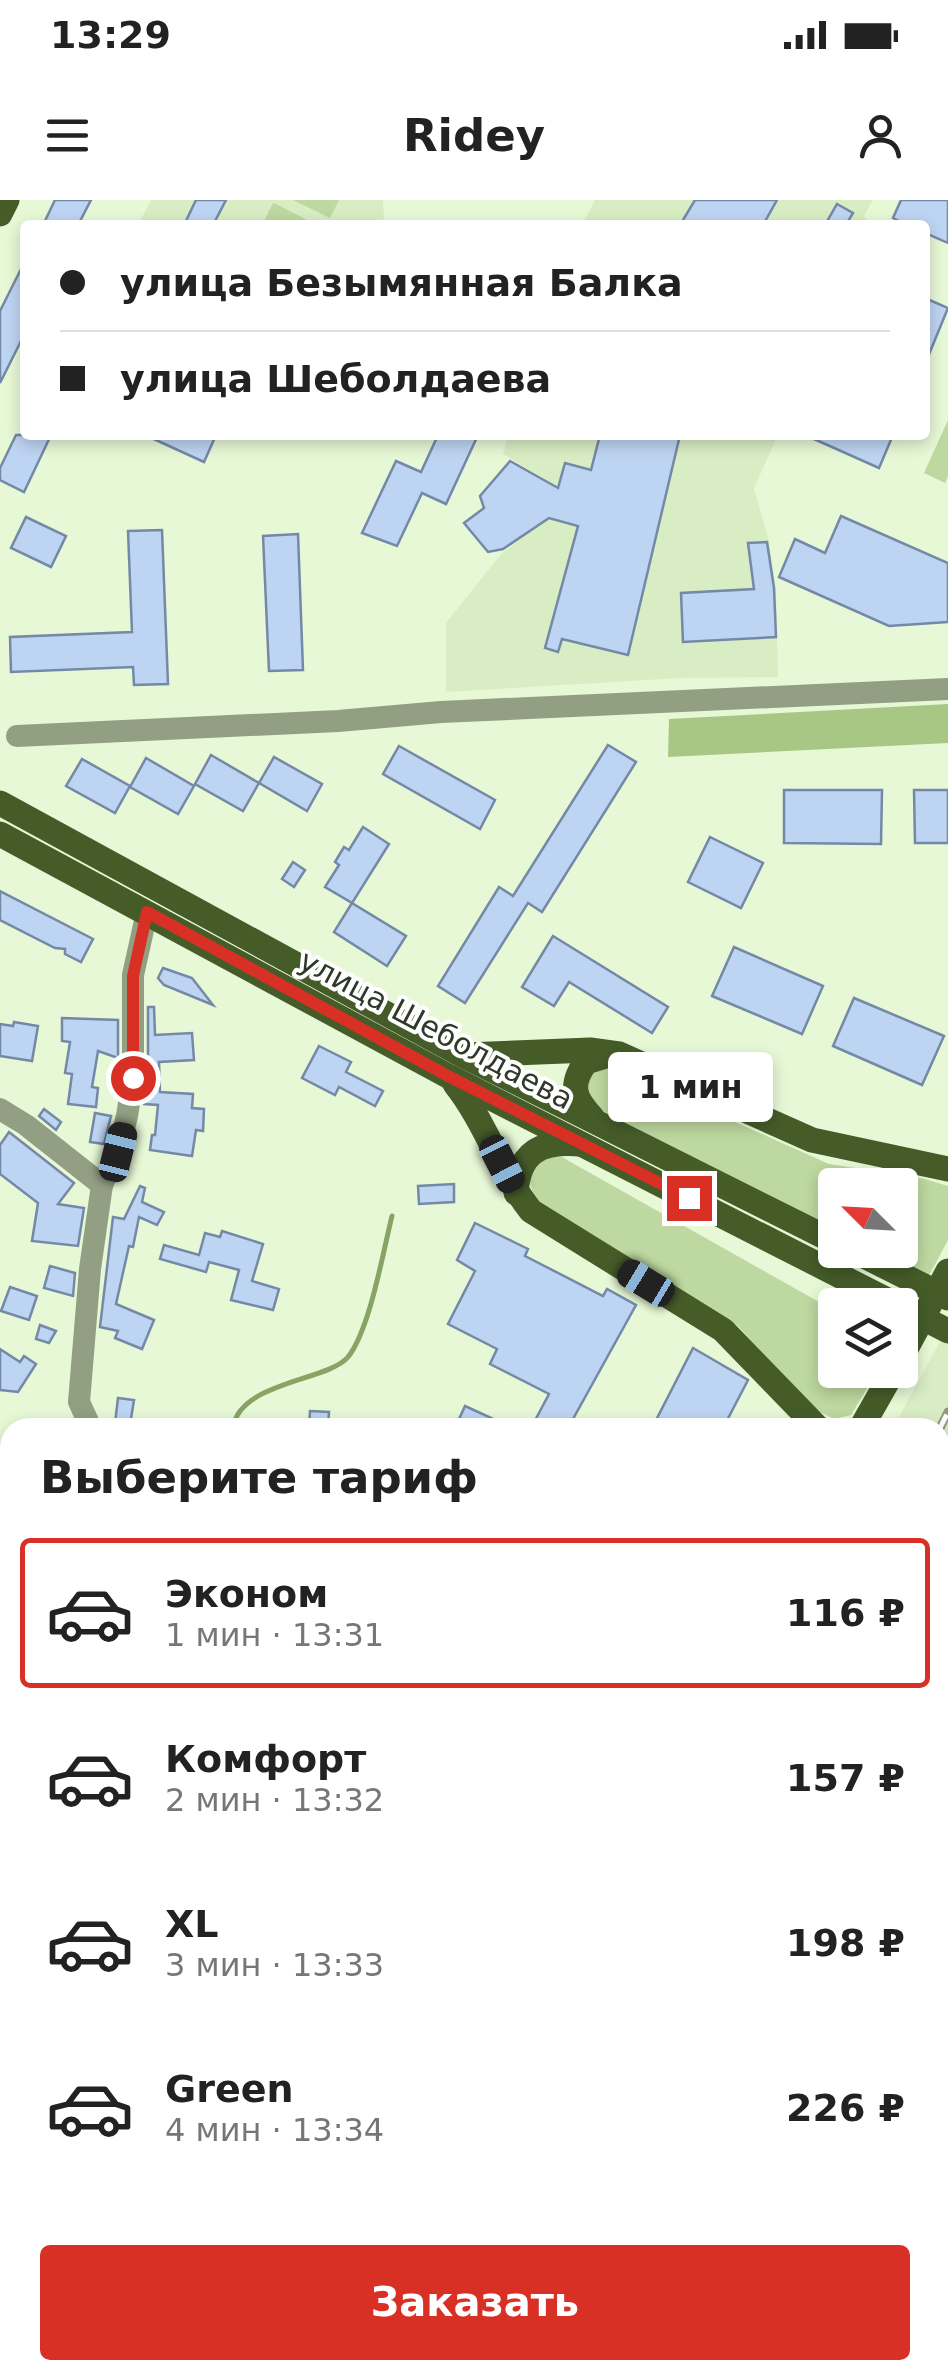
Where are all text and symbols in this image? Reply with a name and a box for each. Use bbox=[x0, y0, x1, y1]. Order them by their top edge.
text: 13:29 bbox=[50, 13, 171, 57]
icon: menu bbox=[40, 108, 95, 163]
icon: person bbox=[853, 108, 908, 163]
text: Ridey bbox=[403, 109, 545, 162]
text: улица Безымянная Балка bbox=[120, 261, 683, 305]
text: улица Шеболдаева bbox=[120, 357, 551, 401]
street label: улица Шеболдаева bbox=[293, 943, 579, 1117]
callout: 1 мин bbox=[606, 1053, 772, 1123]
route start bbox=[111, 1056, 156, 1101]
text: 1 мин bbox=[638, 1068, 743, 1106]
car bbox=[96, 1119, 140, 1185]
car bbox=[475, 1130, 529, 1198]
north arrow bbox=[818, 1168, 918, 1268]
map controls bbox=[818, 1168, 918, 1388]
route end bbox=[667, 1176, 712, 1221]
car bbox=[613, 1255, 679, 1311]
button: layers bbox=[818, 1288, 918, 1388]
text: Выберите тариф bbox=[40, 1451, 478, 1504]
icon: car bbox=[45, 1568, 135, 1658]
text: Эконом bbox=[165, 1572, 328, 1616]
text: 116 ₽ bbox=[786, 1591, 905, 1635]
text: 1 мин · 13:31 bbox=[165, 1616, 384, 1654]
icon: car bbox=[45, 1733, 135, 1823]
text: Комфорт bbox=[165, 1737, 366, 1781]
text: 157 ₽ bbox=[786, 1756, 905, 1800]
text: 2 мин · 13:32 bbox=[165, 1781, 384, 1819]
icon: car bbox=[45, 1898, 135, 1988]
text: XL bbox=[165, 1902, 219, 1946]
text: 198 ₽ bbox=[786, 1921, 905, 1965]
text: 3 мин · 13:33 bbox=[165, 1946, 384, 1984]
icon: car bbox=[45, 2063, 135, 2153]
text: Green bbox=[165, 2067, 294, 2111]
text: 226 ₽ bbox=[786, 2086, 905, 2130]
text: 4 мин · 13:34 bbox=[165, 2111, 384, 2149]
button: Заказать bbox=[40, 2245, 910, 2360]

